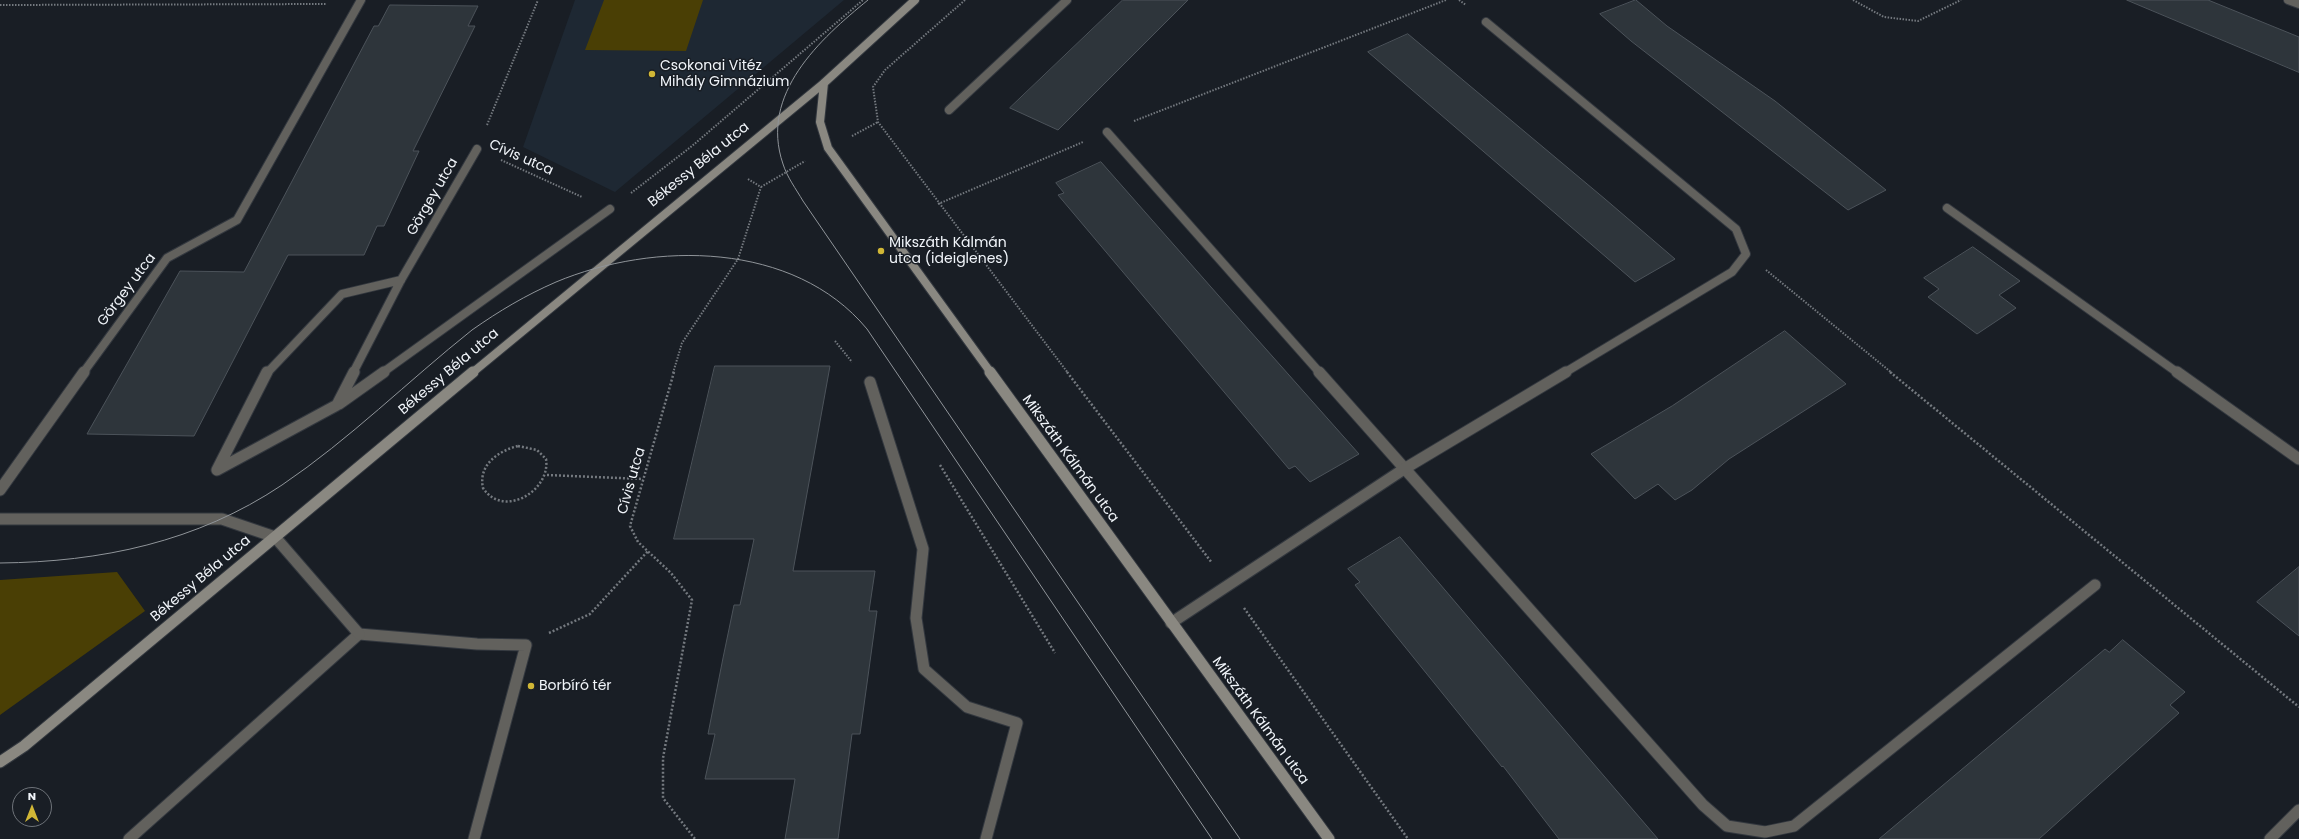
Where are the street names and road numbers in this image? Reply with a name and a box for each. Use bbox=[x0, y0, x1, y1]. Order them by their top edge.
street label: Békessy Béla utca bbox=[645, 119, 753, 211]
street label: Cívis utca bbox=[486, 136, 556, 180]
street label: Görgey utca bbox=[404, 155, 462, 239]
street label: Görgey utca bbox=[94, 250, 160, 330]
street label: Békessy Béla utca bbox=[396, 325, 502, 419]
street label: Mikszáth Kálmán utca bbox=[1018, 392, 1122, 526]
street label: Cívis utca bbox=[614, 446, 650, 516]
street label: Békessy Béla utca bbox=[148, 532, 254, 626]
street label: Mikszáth Kálmán utca bbox=[1208, 654, 1312, 788]

